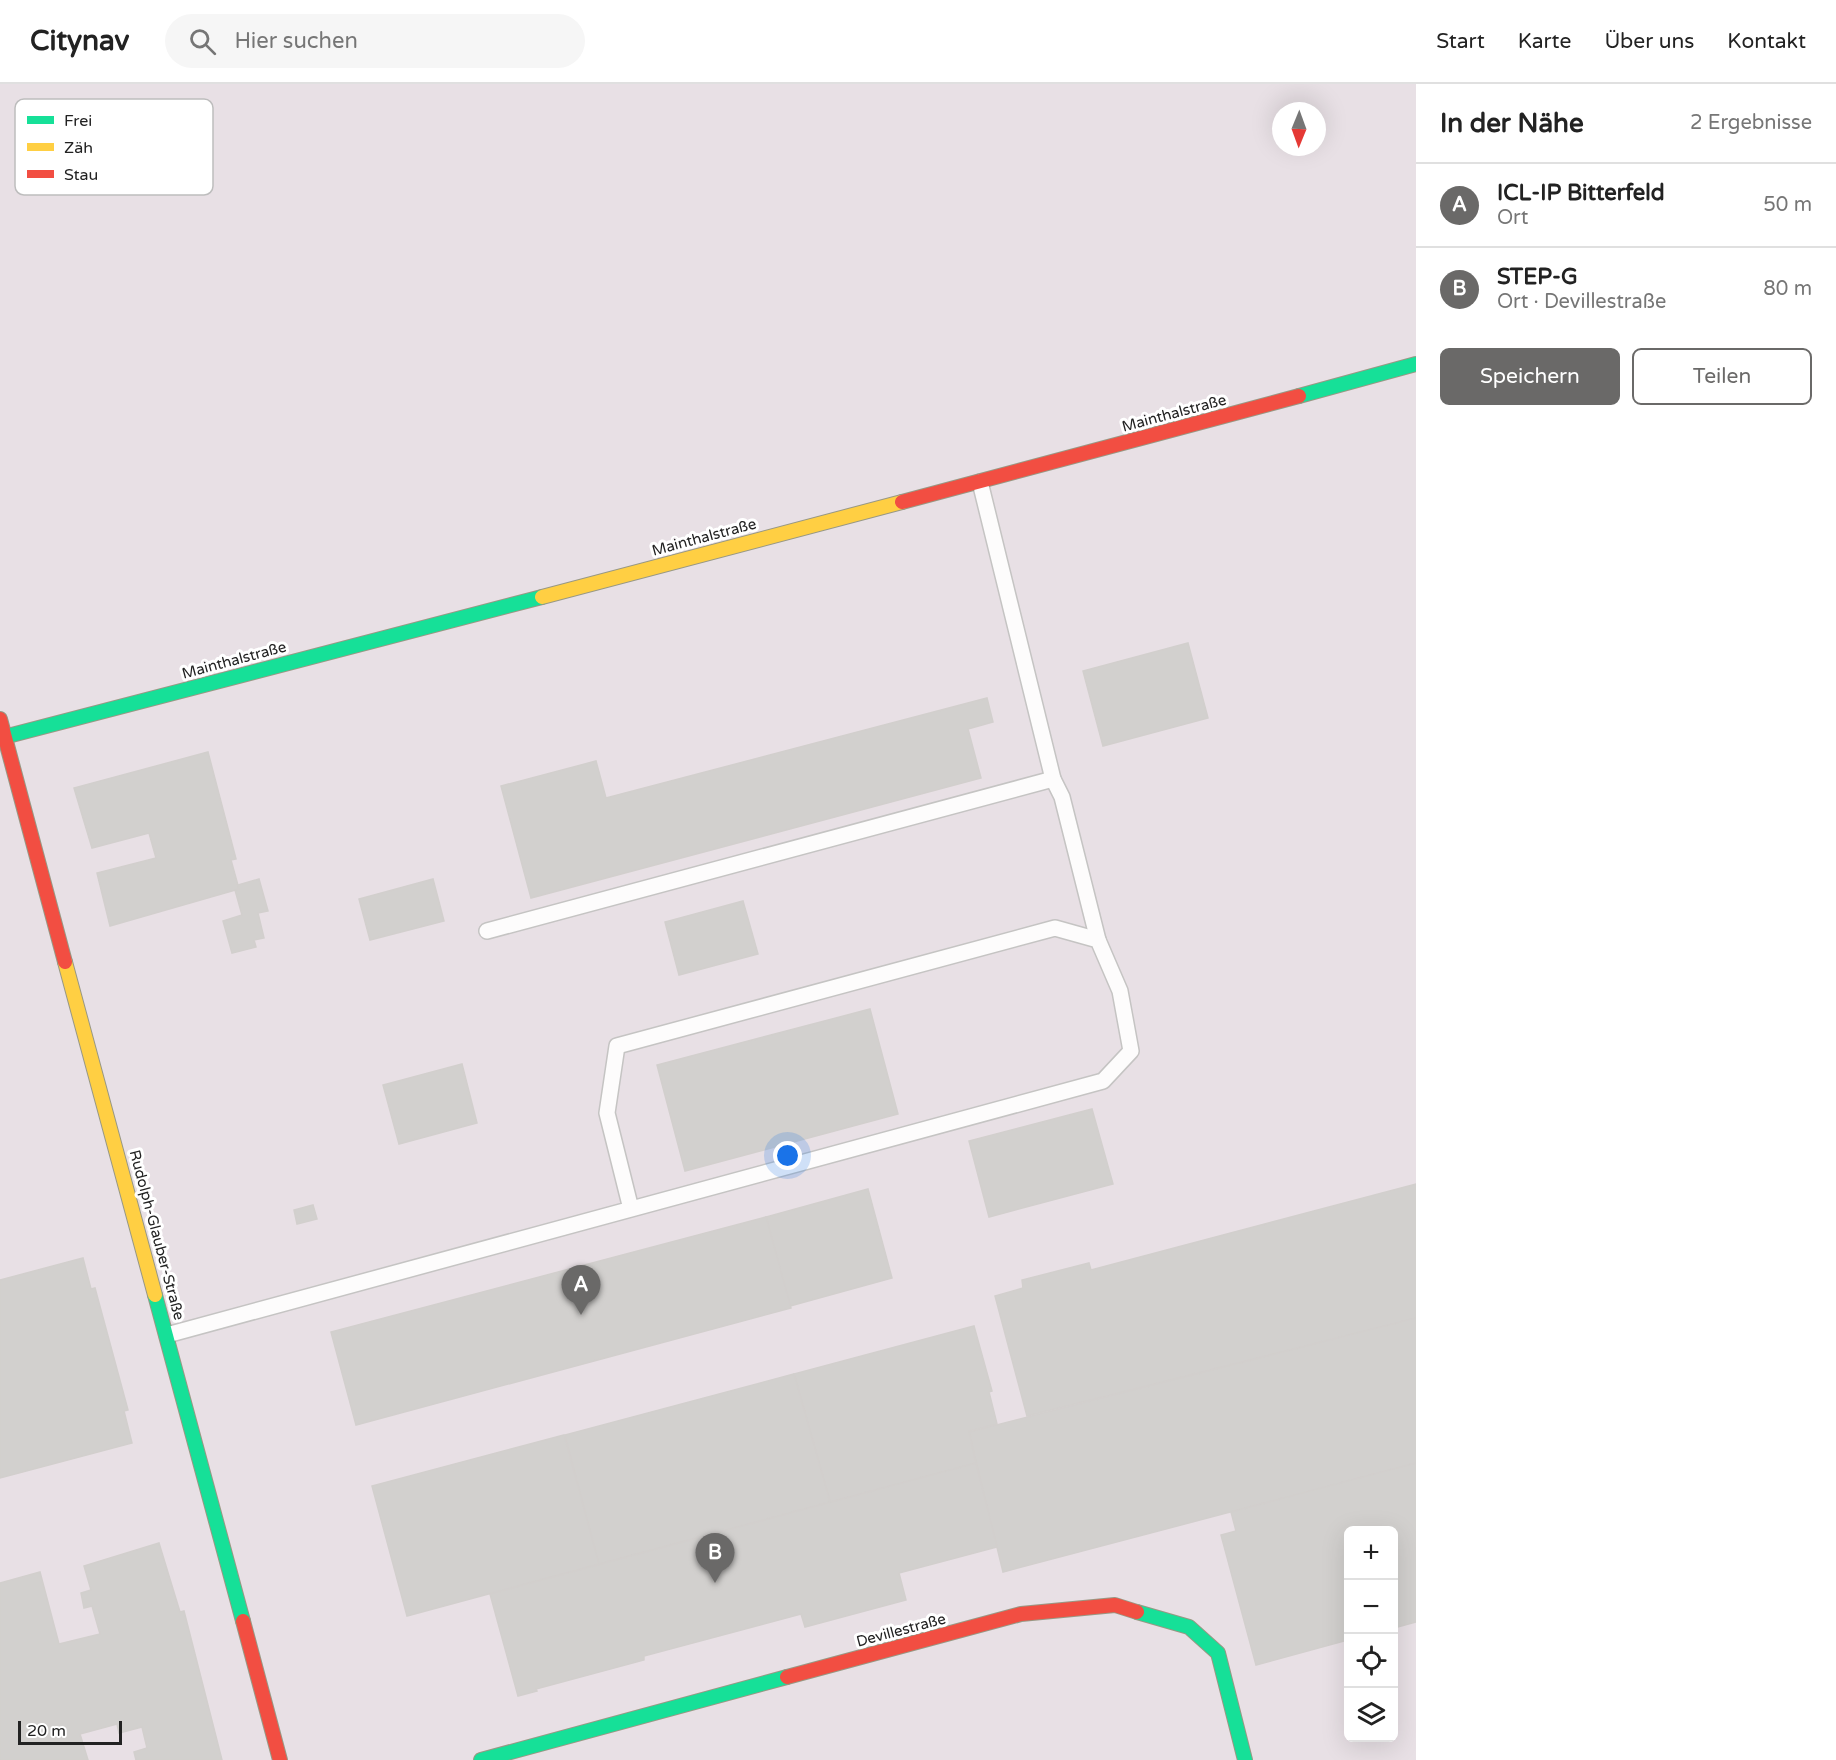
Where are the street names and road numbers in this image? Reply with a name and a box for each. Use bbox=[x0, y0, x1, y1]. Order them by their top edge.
street label: Mainthalstraße bbox=[1120, 390, 1228, 436]
street label: Mainthalstraße bbox=[650, 514, 758, 560]
street label: Mainthalstraße bbox=[180, 637, 288, 683]
street label: Rudolph-Glauber-Straße bbox=[126, 1148, 188, 1322]
street label: Devillestraße bbox=[854, 1609, 948, 1651]

